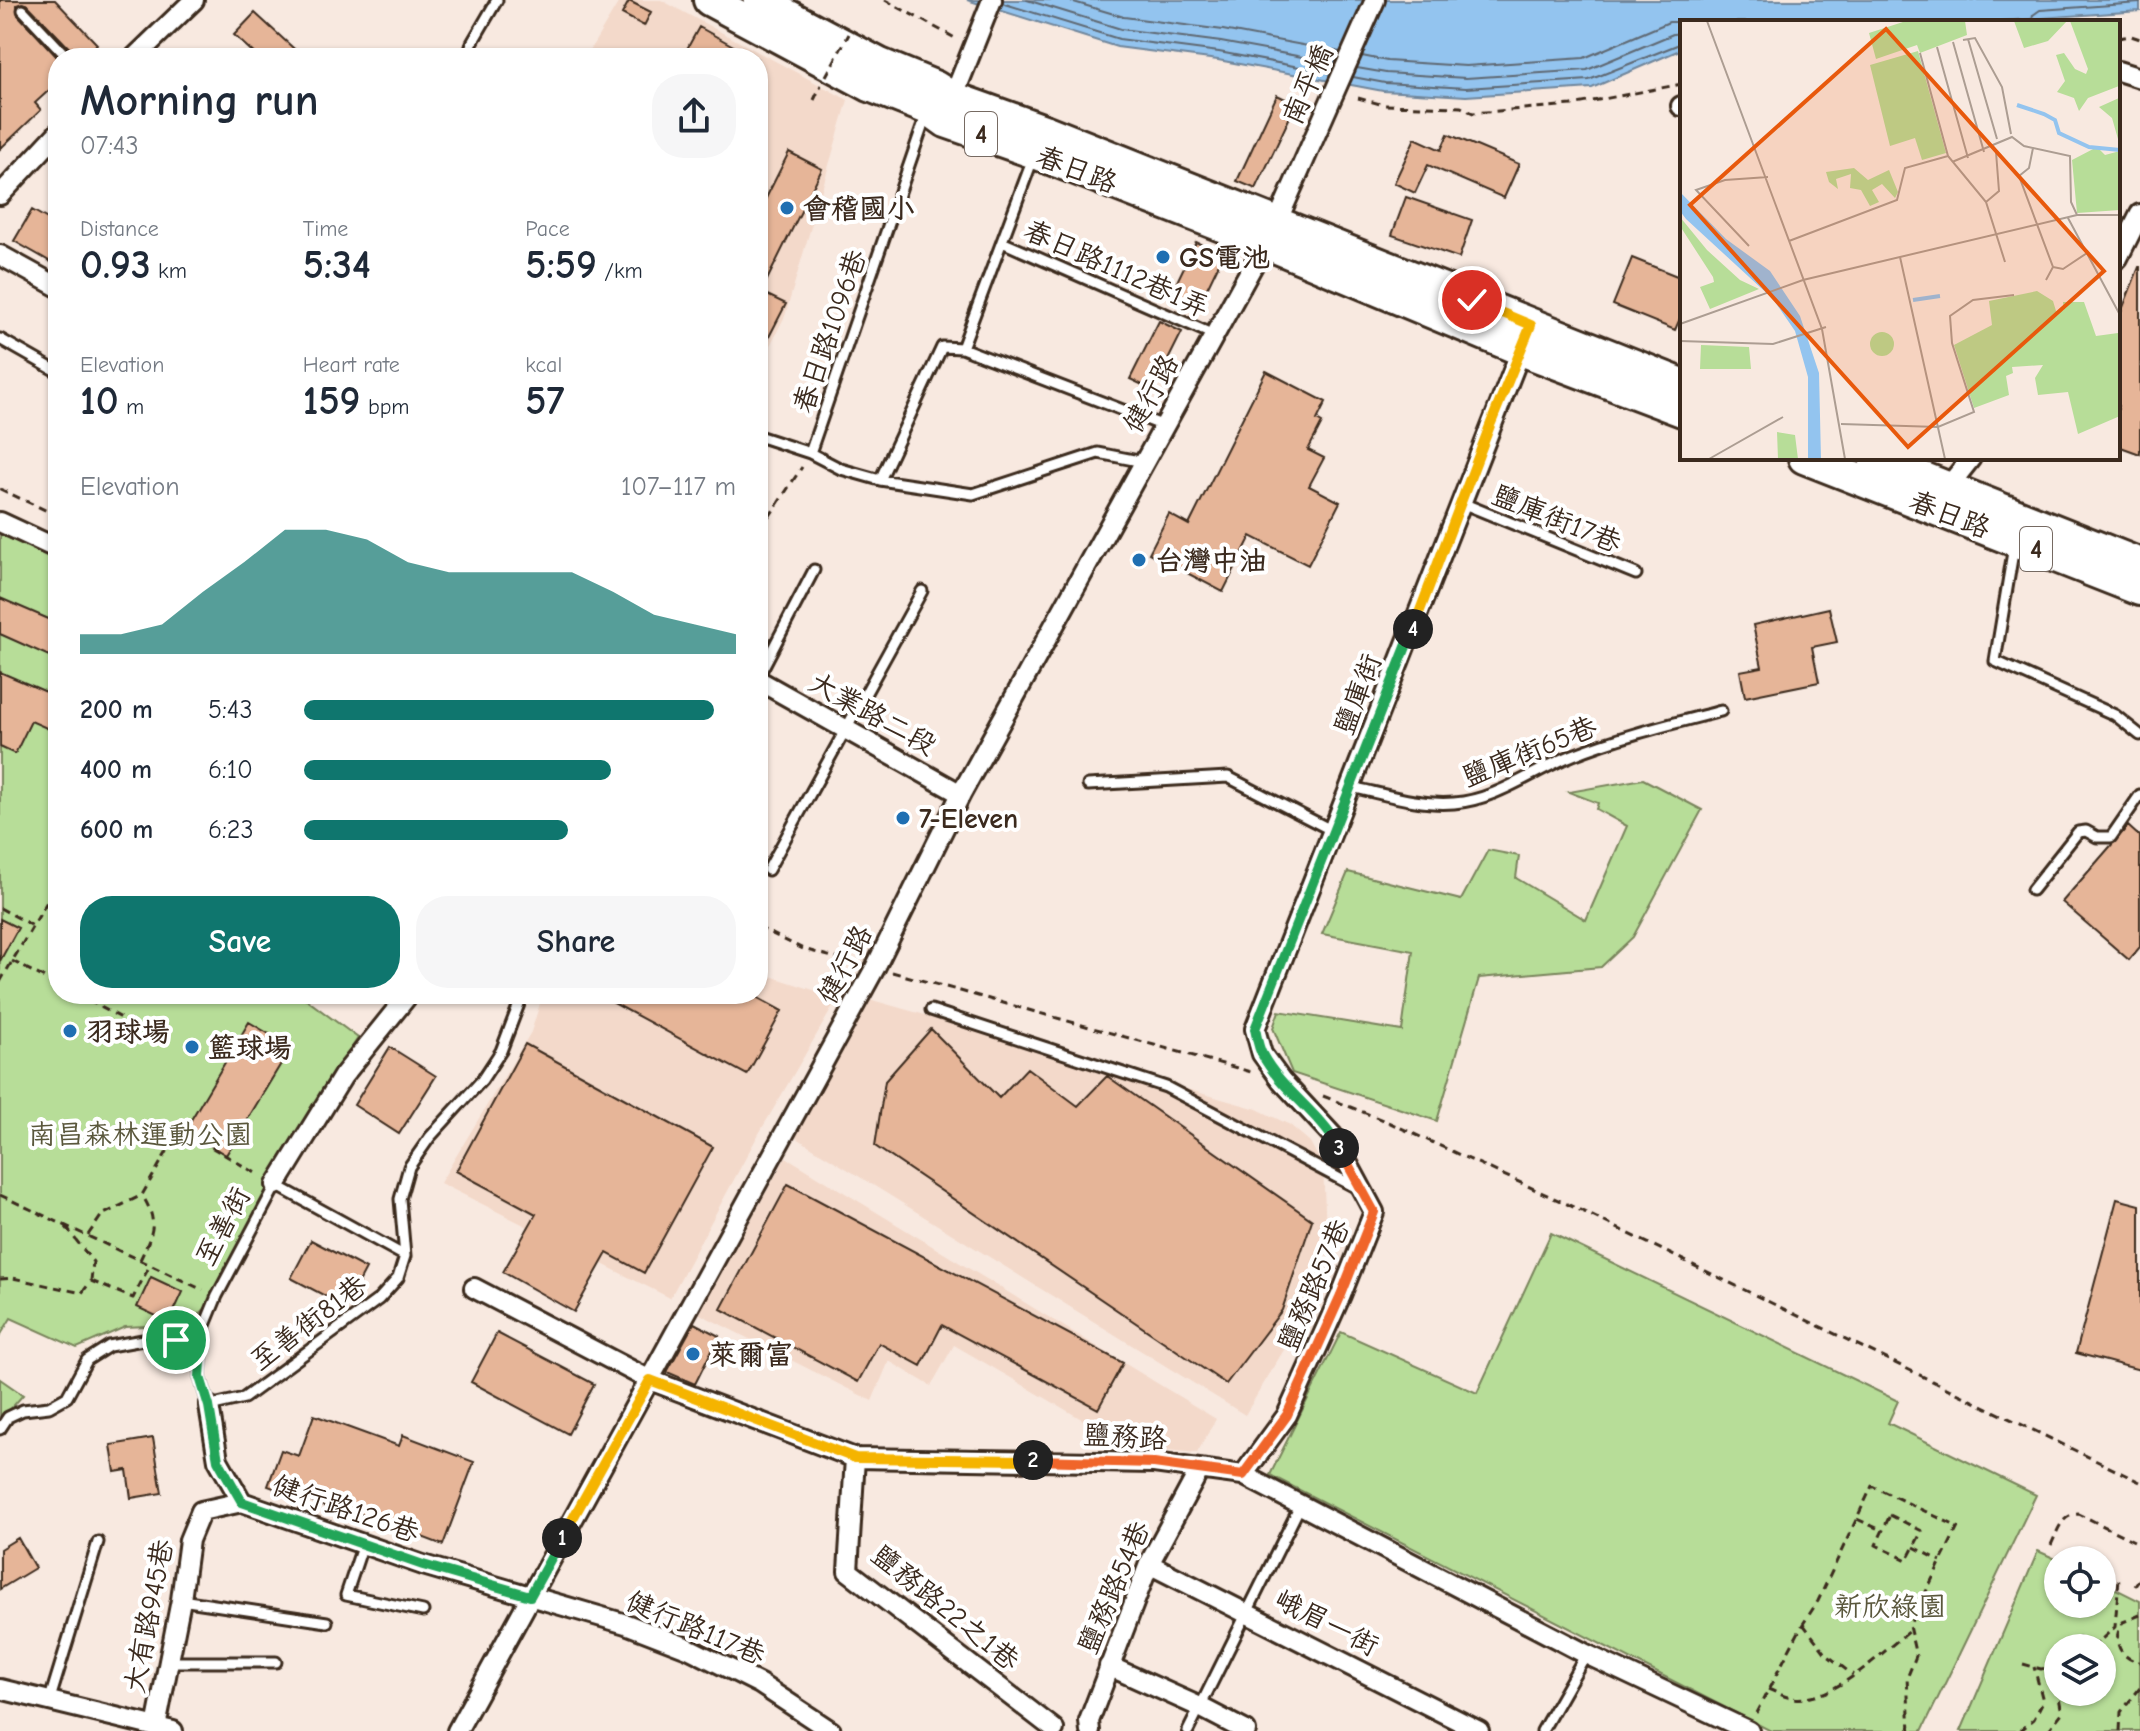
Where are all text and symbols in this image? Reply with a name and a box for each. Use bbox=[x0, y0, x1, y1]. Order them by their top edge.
inset map bbox=[1680, 20, 2120, 460]
street label: 南平橋 bbox=[1276, 40, 1340, 129]
button: share bbox=[652, 74, 736, 158]
text: Morning run bbox=[80, 75, 319, 126]
road number: 4 bbox=[965, 112, 997, 156]
text: 07:43 bbox=[80, 131, 139, 161]
street label: 春日路 bbox=[1032, 140, 1122, 200]
place label: 會稽國小 bbox=[803, 193, 915, 225]
marker: 會稽國小 bbox=[778, 199, 796, 217]
street label: 春日路1112巷1弄 bbox=[1019, 214, 1214, 324]
text: Distance bbox=[80, 216, 159, 242]
text: Time bbox=[303, 216, 348, 242]
text: Pace bbox=[525, 216, 570, 242]
text: 0.93 bbox=[80, 242, 151, 288]
text: 5:34 bbox=[303, 242, 371, 288]
text: 5:59 bbox=[525, 242, 597, 288]
place label: GS電池 bbox=[1179, 242, 1270, 274]
street label: 春日路1096巷 bbox=[787, 245, 873, 417]
marker: GS電池 bbox=[1154, 248, 1172, 266]
text: km bbox=[151, 258, 187, 284]
text: /km bbox=[597, 258, 643, 284]
pin bbox=[1438, 266, 1506, 334]
icon: check bbox=[1450, 278, 1494, 322]
street label: 健行路 bbox=[1117, 349, 1185, 438]
text: Elevation bbox=[80, 352, 164, 378]
text: Heart rate bbox=[303, 352, 400, 378]
text: kcal bbox=[525, 352, 562, 378]
text: 10 bbox=[80, 378, 119, 424]
text: 159 bbox=[303, 378, 361, 424]
text: 57 bbox=[525, 378, 565, 424]
text: m bbox=[119, 394, 144, 420]
text: bpm bbox=[361, 394, 410, 420]
text: Elevation bbox=[80, 472, 180, 502]
text: 107–117 m bbox=[621, 472, 736, 502]
street label: 鹽庫街17巷 bbox=[1487, 479, 1627, 560]
street label: 春日路 bbox=[1905, 485, 1995, 545]
road number: 4 bbox=[2020, 527, 2052, 571]
place label: 台灣中油 bbox=[1155, 545, 1267, 577]
marker: 台灣中油 bbox=[1130, 551, 1148, 569]
pin: 4 bbox=[1393, 609, 1433, 649]
text: 4 bbox=[1408, 616, 1418, 642]
street label: 鹽庫街 bbox=[1328, 649, 1388, 739]
street label: 大業路二段 bbox=[804, 666, 942, 762]
text: 200 m bbox=[80, 695, 153, 725]
text: 5:43 bbox=[208, 695, 253, 725]
street label: 鹽庫街65巷 bbox=[1457, 710, 1602, 793]
text: 400 m bbox=[80, 755, 152, 785]
text: 6:10 bbox=[208, 755, 253, 785]
place label: 7-Eleven bbox=[919, 803, 1018, 835]
marker: 7-Eleven bbox=[894, 809, 912, 827]
text: 600 m bbox=[80, 815, 153, 845]
text: 6:23 bbox=[208, 815, 254, 845]
button: Save bbox=[80, 896, 400, 988]
button: Share bbox=[416, 896, 736, 988]
street label: 健行路 bbox=[811, 920, 879, 1009]
place label: 羽球場 bbox=[86, 1016, 170, 1048]
marker: 羽球場 bbox=[61, 1022, 79, 1040]
place label: 籃球場 bbox=[208, 1032, 292, 1064]
marker: 籃球場 bbox=[183, 1038, 201, 1056]
park label: 南昌森林運動公園 bbox=[28, 1119, 252, 1151]
pin: 3 bbox=[1319, 1128, 1359, 1168]
text: 3 bbox=[1334, 1135, 1344, 1161]
street label: 至善街 bbox=[189, 1182, 257, 1271]
street label: 鹽務路57巷 bbox=[1272, 1214, 1356, 1356]
street label: 至善街81巷 bbox=[244, 1268, 374, 1377]
pin bbox=[142, 1306, 210, 1374]
icon: arrive bbox=[154, 1318, 198, 1362]
place label: 萊爾富 bbox=[709, 1339, 793, 1371]
marker: 萊爾富 bbox=[684, 1345, 702, 1363]
street label: 鹽務路 bbox=[1082, 1419, 1168, 1455]
pin: 2 bbox=[1013, 1440, 1053, 1480]
text: 2 bbox=[1028, 1447, 1038, 1473]
street label: 健行路126巷 bbox=[268, 1469, 424, 1549]
street label: 鹽務路54巷 bbox=[1072, 1515, 1157, 1658]
pin: 1 bbox=[542, 1518, 582, 1558]
text: 1 bbox=[558, 1525, 566, 1551]
street label: 大有路945巷 bbox=[118, 1536, 180, 1696]
street label: 鹽務路22之1巷 bbox=[865, 1539, 1026, 1678]
map controls bbox=[2044, 1546, 2116, 1706]
button: locate bbox=[2044, 1546, 2116, 1618]
street label: 峨眉一街 bbox=[1269, 1583, 1384, 1663]
street label: 健行路117巷 bbox=[622, 1584, 771, 1672]
park label: 新欣綠園 bbox=[1834, 1591, 1946, 1623]
button: layers bbox=[2044, 1634, 2116, 1706]

